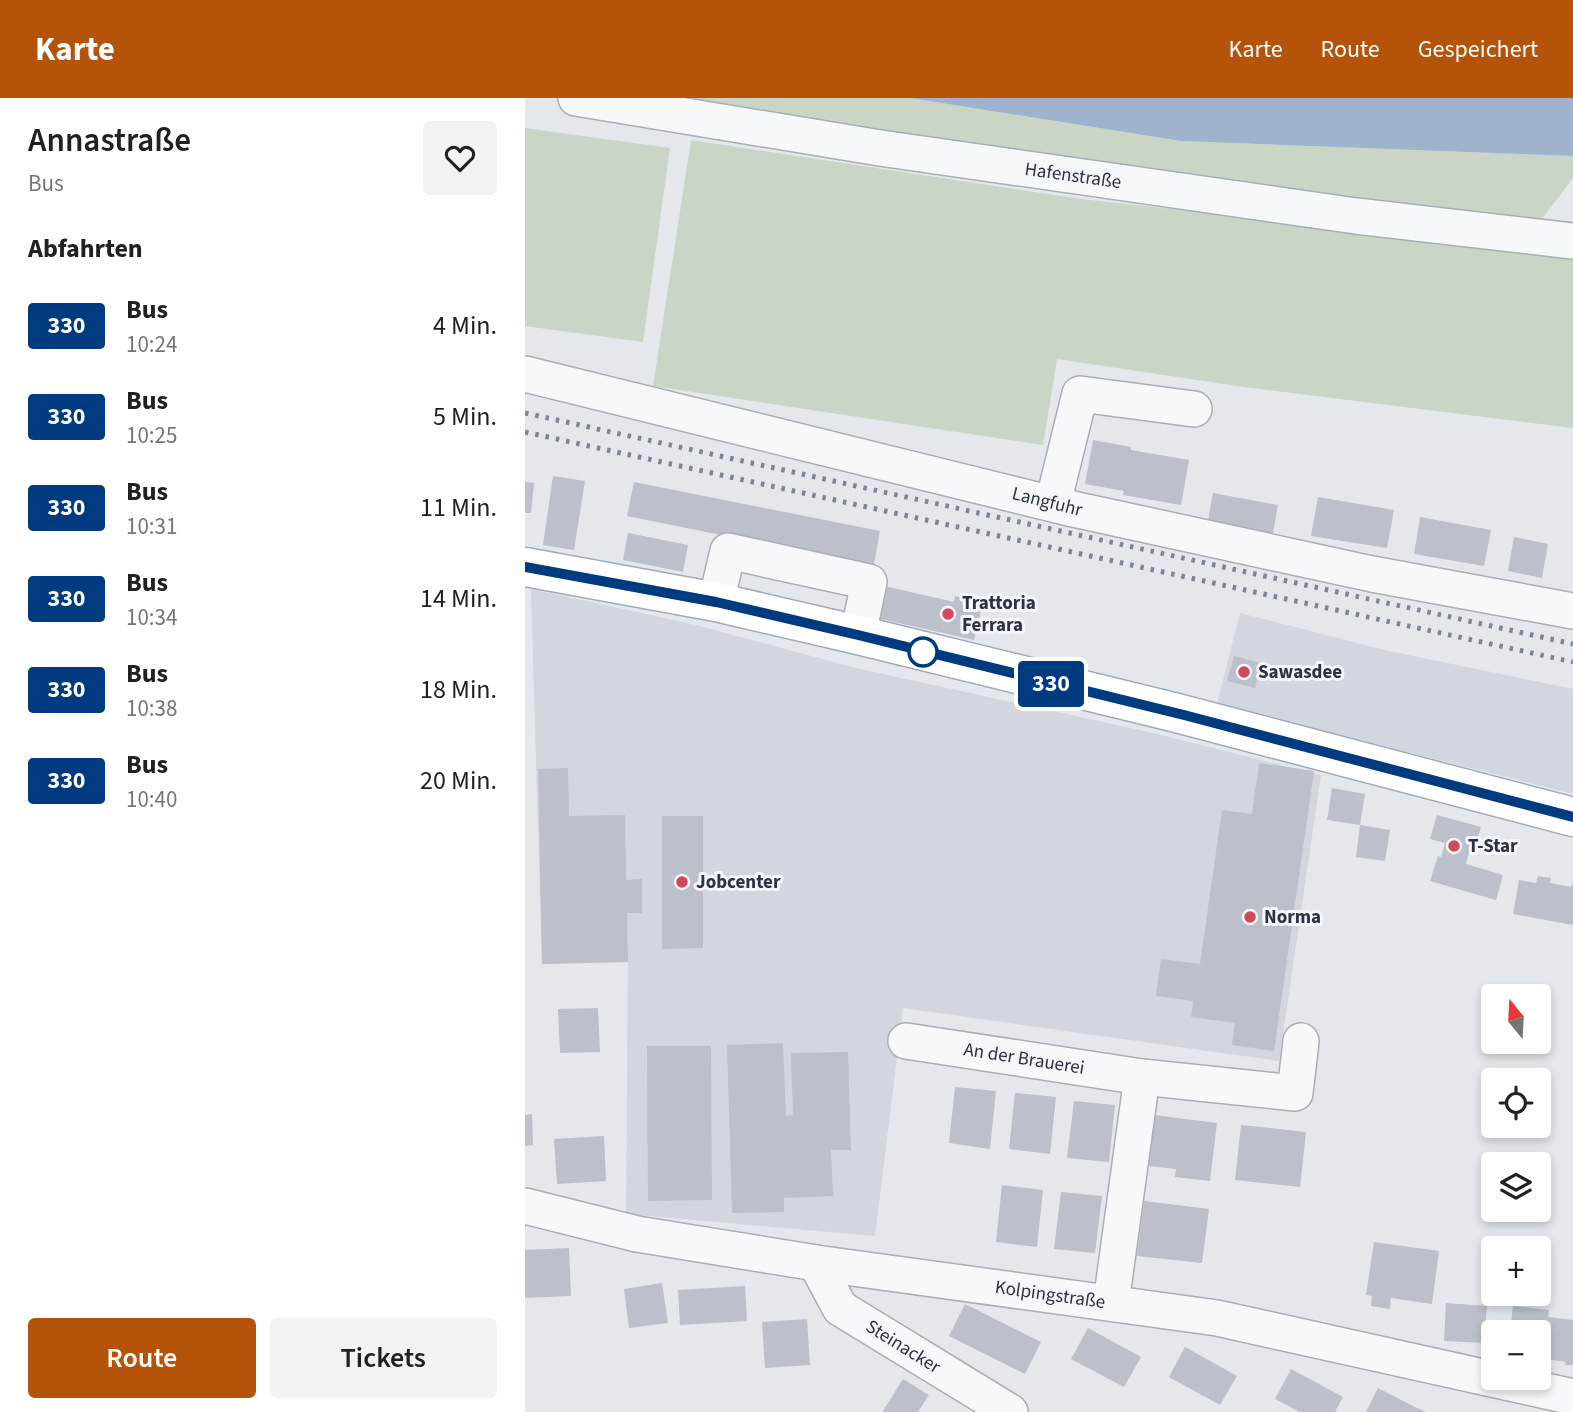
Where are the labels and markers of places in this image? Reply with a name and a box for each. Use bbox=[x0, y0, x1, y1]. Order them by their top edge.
place label: Trattoria Ferrara bbox=[962, 590, 1036, 639]
marker: Trattoria Ferrara bbox=[940, 606, 956, 622]
unlabelled marker bbox=[908, 637, 938, 667]
place label: Sawasdee bbox=[1258, 659, 1342, 686]
marker: Sawasdee bbox=[1236, 664, 1252, 680]
place label: T-Star bbox=[1468, 833, 1518, 860]
marker: T-Star bbox=[1446, 838, 1462, 854]
place label: Jobcenter bbox=[696, 869, 781, 896]
marker: Jobcenter bbox=[674, 874, 690, 890]
place label: Norma bbox=[1264, 904, 1321, 931]
marker: Norma bbox=[1242, 909, 1258, 925]

